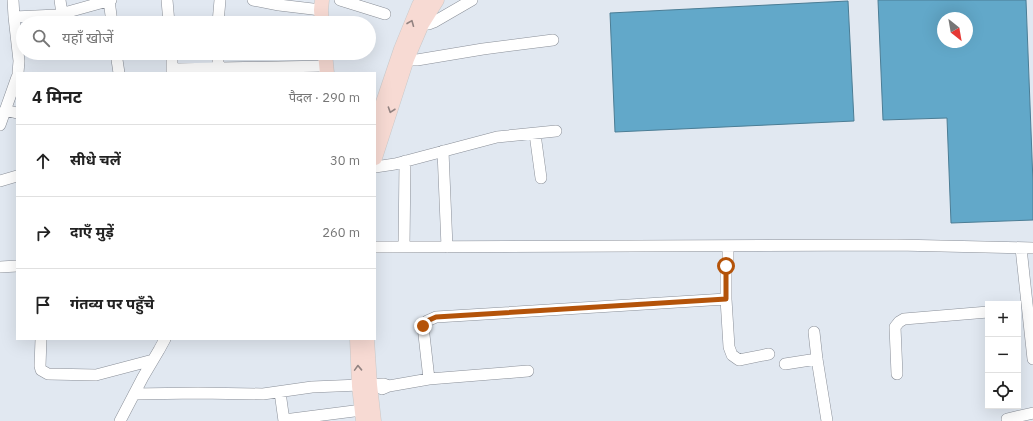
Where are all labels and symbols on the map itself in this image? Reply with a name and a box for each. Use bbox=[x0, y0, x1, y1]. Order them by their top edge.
north arrow bbox=[937, 12, 973, 48]
one-way arrow bbox=[407, 20, 415, 27]
one-way arrow bbox=[388, 106, 396, 113]
route start bbox=[717, 257, 735, 275]
route end bbox=[414, 317, 432, 335]
one-way arrow bbox=[354, 365, 362, 371]

